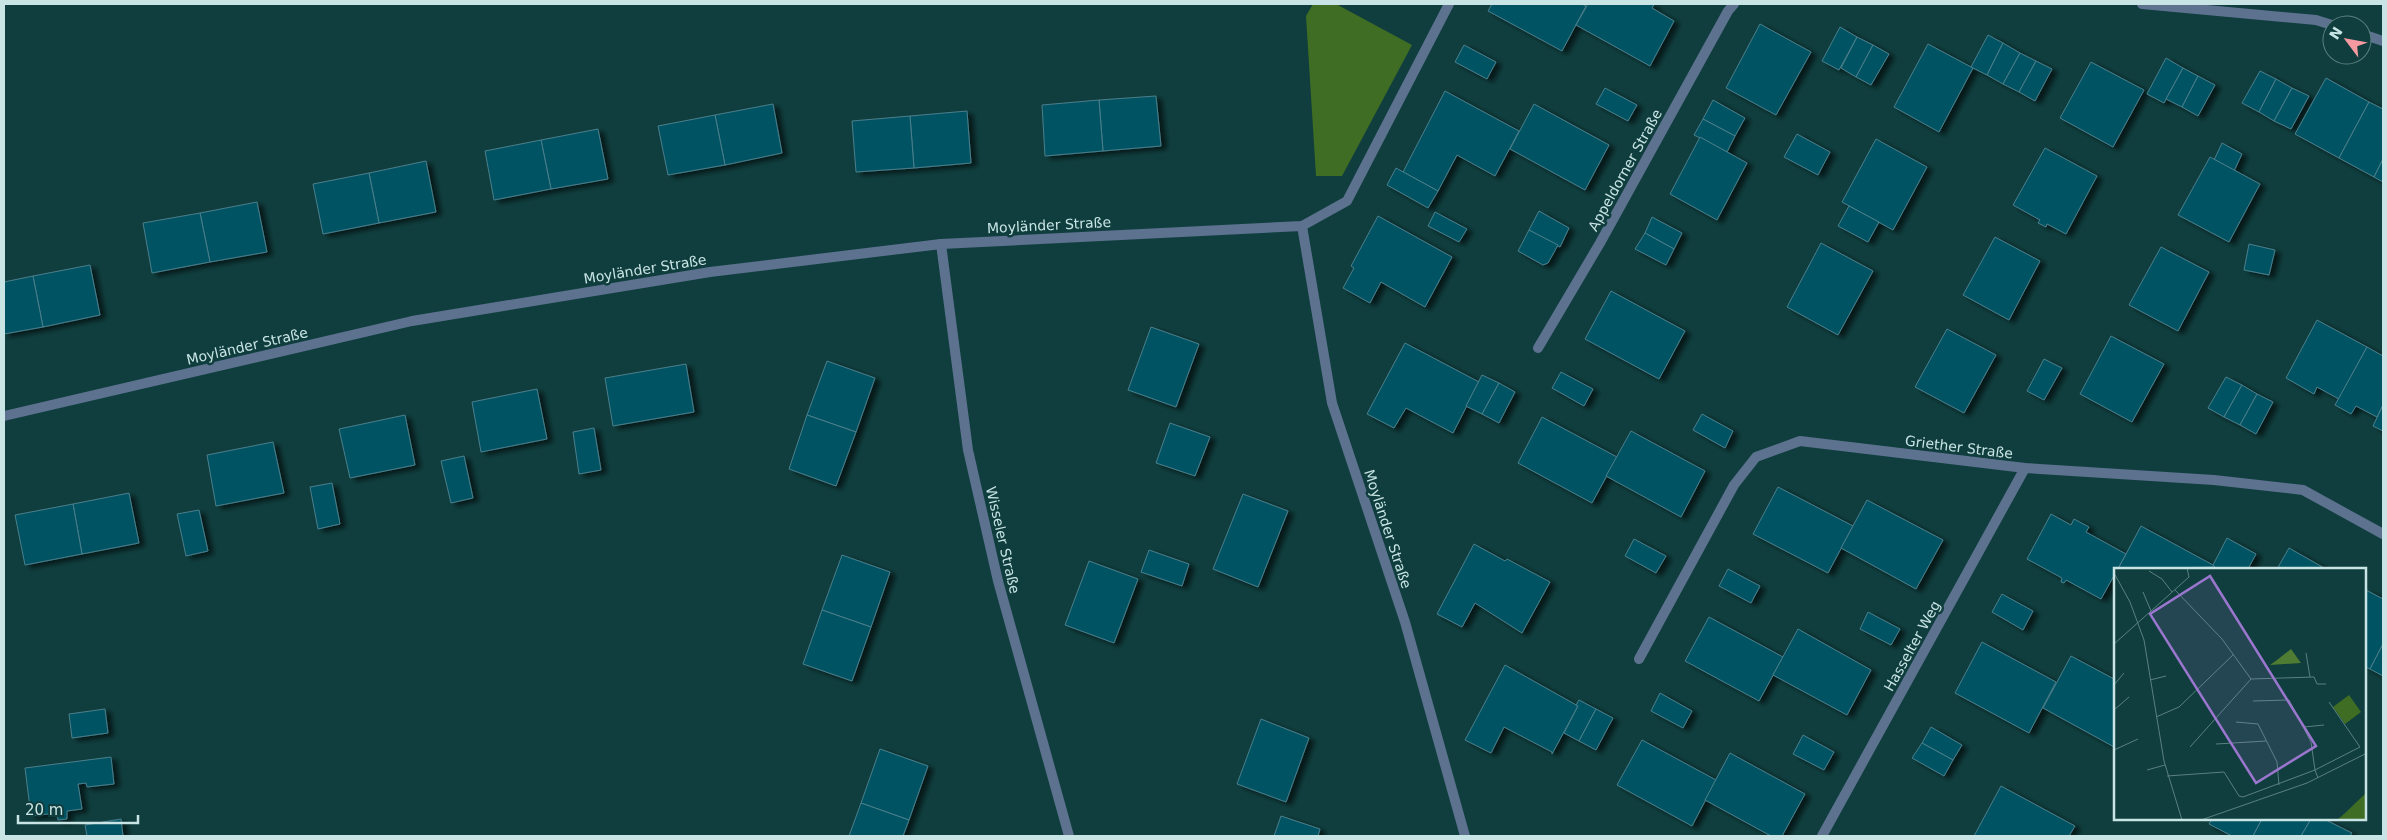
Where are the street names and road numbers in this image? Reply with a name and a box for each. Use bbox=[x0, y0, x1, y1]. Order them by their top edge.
street label: Appeldorner Straße bbox=[1585, 106, 1665, 234]
street label: Moyländer Straße bbox=[987, 214, 1111, 236]
street label: Moyländer Straße bbox=[582, 251, 708, 287]
street label: Moyländer Straße bbox=[185, 324, 309, 368]
street label: Griether Straße bbox=[1904, 432, 2014, 462]
street label: Moyländer Straße bbox=[1361, 468, 1415, 590]
street label: Wisseler Straße bbox=[983, 485, 1023, 595]
street label: Hasselter Weg bbox=[1881, 598, 1943, 694]

